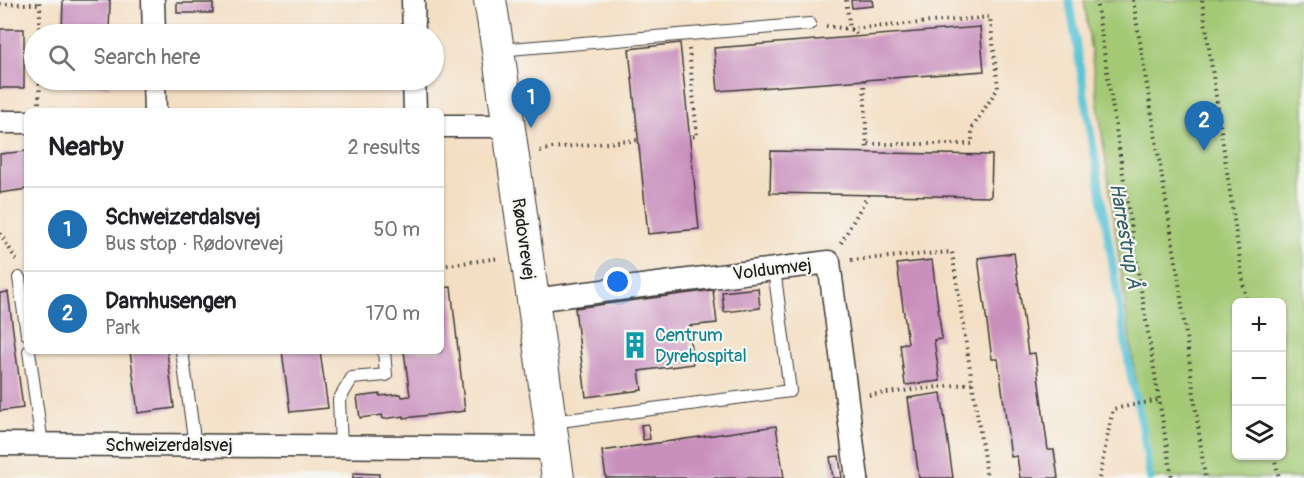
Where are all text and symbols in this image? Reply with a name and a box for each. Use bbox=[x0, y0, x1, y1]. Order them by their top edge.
search box bbox=[24, 24, 444, 90]
icon: search bbox=[45, 41, 78, 74]
text: Search here bbox=[93, 43, 200, 71]
pin: 1 bbox=[512, 78, 550, 128]
pin: 2 bbox=[1184, 102, 1224, 151]
text: Nearby bbox=[48, 131, 124, 163]
text: 2 results bbox=[348, 135, 420, 160]
water label: Harrestrup Å bbox=[1104, 181, 1147, 291]
street label: Rødovrevej bbox=[506, 197, 541, 281]
text: Schweizerdalsvej bbox=[105, 203, 261, 231]
text: 1 bbox=[64, 217, 71, 242]
text: 50 m bbox=[373, 217, 420, 242]
text: Bus stop · Rødovrevej bbox=[105, 231, 284, 256]
street label: Voldumvej bbox=[731, 253, 813, 286]
your location bbox=[603, 267, 632, 296]
text: Damhusengen bbox=[105, 287, 237, 315]
map controls bbox=[1232, 298, 1286, 460]
button: + bbox=[1232, 298, 1286, 352]
text: 2 bbox=[62, 301, 73, 326]
text: 170 m bbox=[366, 301, 420, 326]
text: Park bbox=[105, 315, 140, 340]
place label: Centrum Dyrehospital bbox=[655, 324, 747, 368]
building icon: Centrum Dyrehospital bbox=[620, 330, 650, 360]
button: − bbox=[1232, 352, 1286, 406]
button: layers bbox=[1232, 406, 1286, 460]
street label: Schweizerdalsvej bbox=[105, 434, 233, 457]

